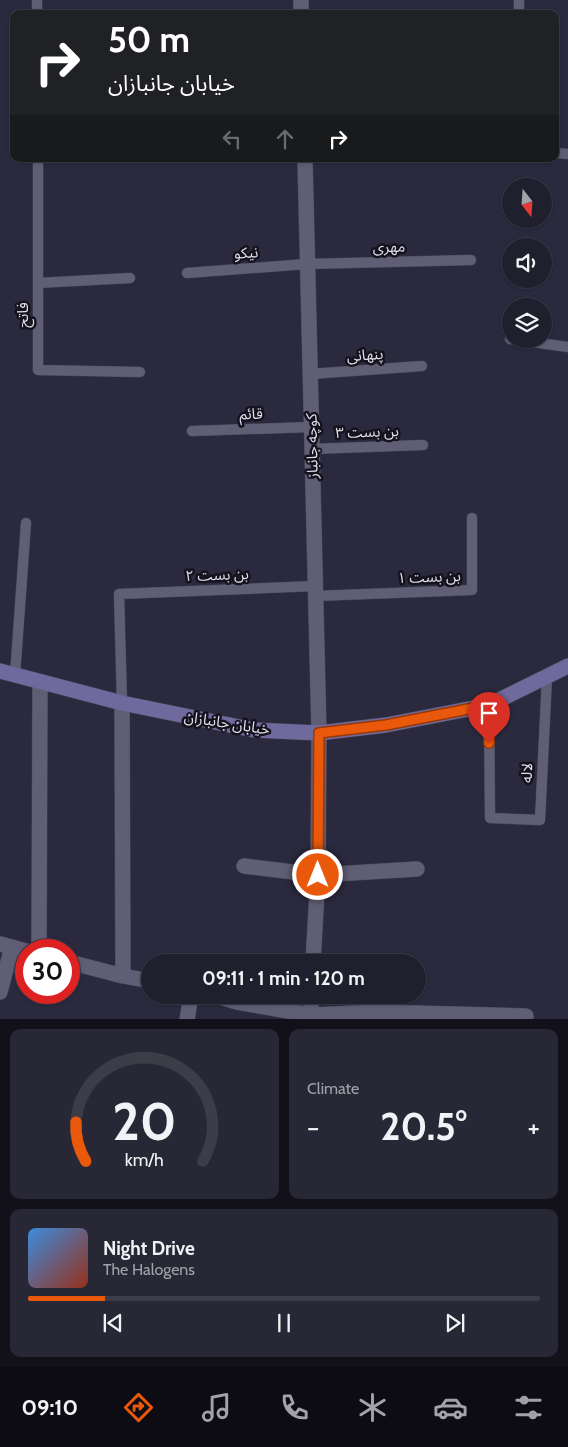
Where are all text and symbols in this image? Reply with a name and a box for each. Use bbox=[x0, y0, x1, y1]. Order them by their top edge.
text: 50 m bbox=[108, 18, 190, 61]
icon: right bbox=[25, 30, 90, 95]
text: خیابان جانبازان bbox=[108, 70, 235, 97]
icon: left bbox=[218, 125, 246, 153]
icon: ahead bbox=[271, 125, 299, 153]
icon: right bbox=[324, 125, 352, 153]
north arrow bbox=[502, 178, 552, 228]
map controls bbox=[502, 178, 552, 348]
street label: مهری bbox=[372, 238, 406, 256]
button: sound bbox=[502, 238, 552, 288]
street label: نیکو bbox=[233, 243, 259, 263]
button: layers bbox=[502, 298, 552, 348]
street label: فاتح bbox=[14, 302, 35, 328]
street label: پنهانی bbox=[346, 345, 384, 366]
street label: قائم bbox=[239, 405, 263, 425]
street label: کوچه جانباز bbox=[302, 413, 323, 480]
street label: بن بست ۳ bbox=[335, 422, 399, 442]
street label: بن بست ۲ bbox=[185, 565, 249, 585]
street label: بن بست ۱ bbox=[397, 567, 461, 587]
pin bbox=[468, 692, 510, 743]
icon: arrive bbox=[475, 699, 503, 727]
street label: خیابان جانبازان bbox=[183, 707, 271, 739]
street label: لاله bbox=[517, 763, 537, 783]
position arrow bbox=[291, 848, 343, 900]
speed limit sign: 30 bbox=[15, 939, 80, 1004]
text: 09:11 · 1 min · 120 m bbox=[202, 967, 365, 990]
text: Climate bbox=[307, 1079, 359, 1098]
text: 20 bbox=[112, 1090, 177, 1153]
text: 20.5° bbox=[380, 1103, 467, 1150]
text: − bbox=[307, 1110, 319, 1144]
text: + bbox=[528, 1110, 540, 1144]
text: km/h bbox=[125, 1149, 164, 1170]
text: Night Drive bbox=[103, 1237, 195, 1260]
text: The Halogens bbox=[103, 1260, 195, 1279]
icon: previous bbox=[99, 1309, 127, 1337]
icon: pause bbox=[270, 1309, 298, 1337]
icon: next bbox=[441, 1309, 469, 1337]
icon: directions bbox=[121, 1390, 156, 1425]
icon: music bbox=[199, 1390, 234, 1425]
icon: phone bbox=[277, 1390, 312, 1425]
icon: climate bbox=[355, 1390, 390, 1425]
icon: car bbox=[433, 1390, 468, 1425]
icon: filters bbox=[511, 1390, 546, 1425]
text: 09:10 bbox=[22, 1394, 78, 1421]

